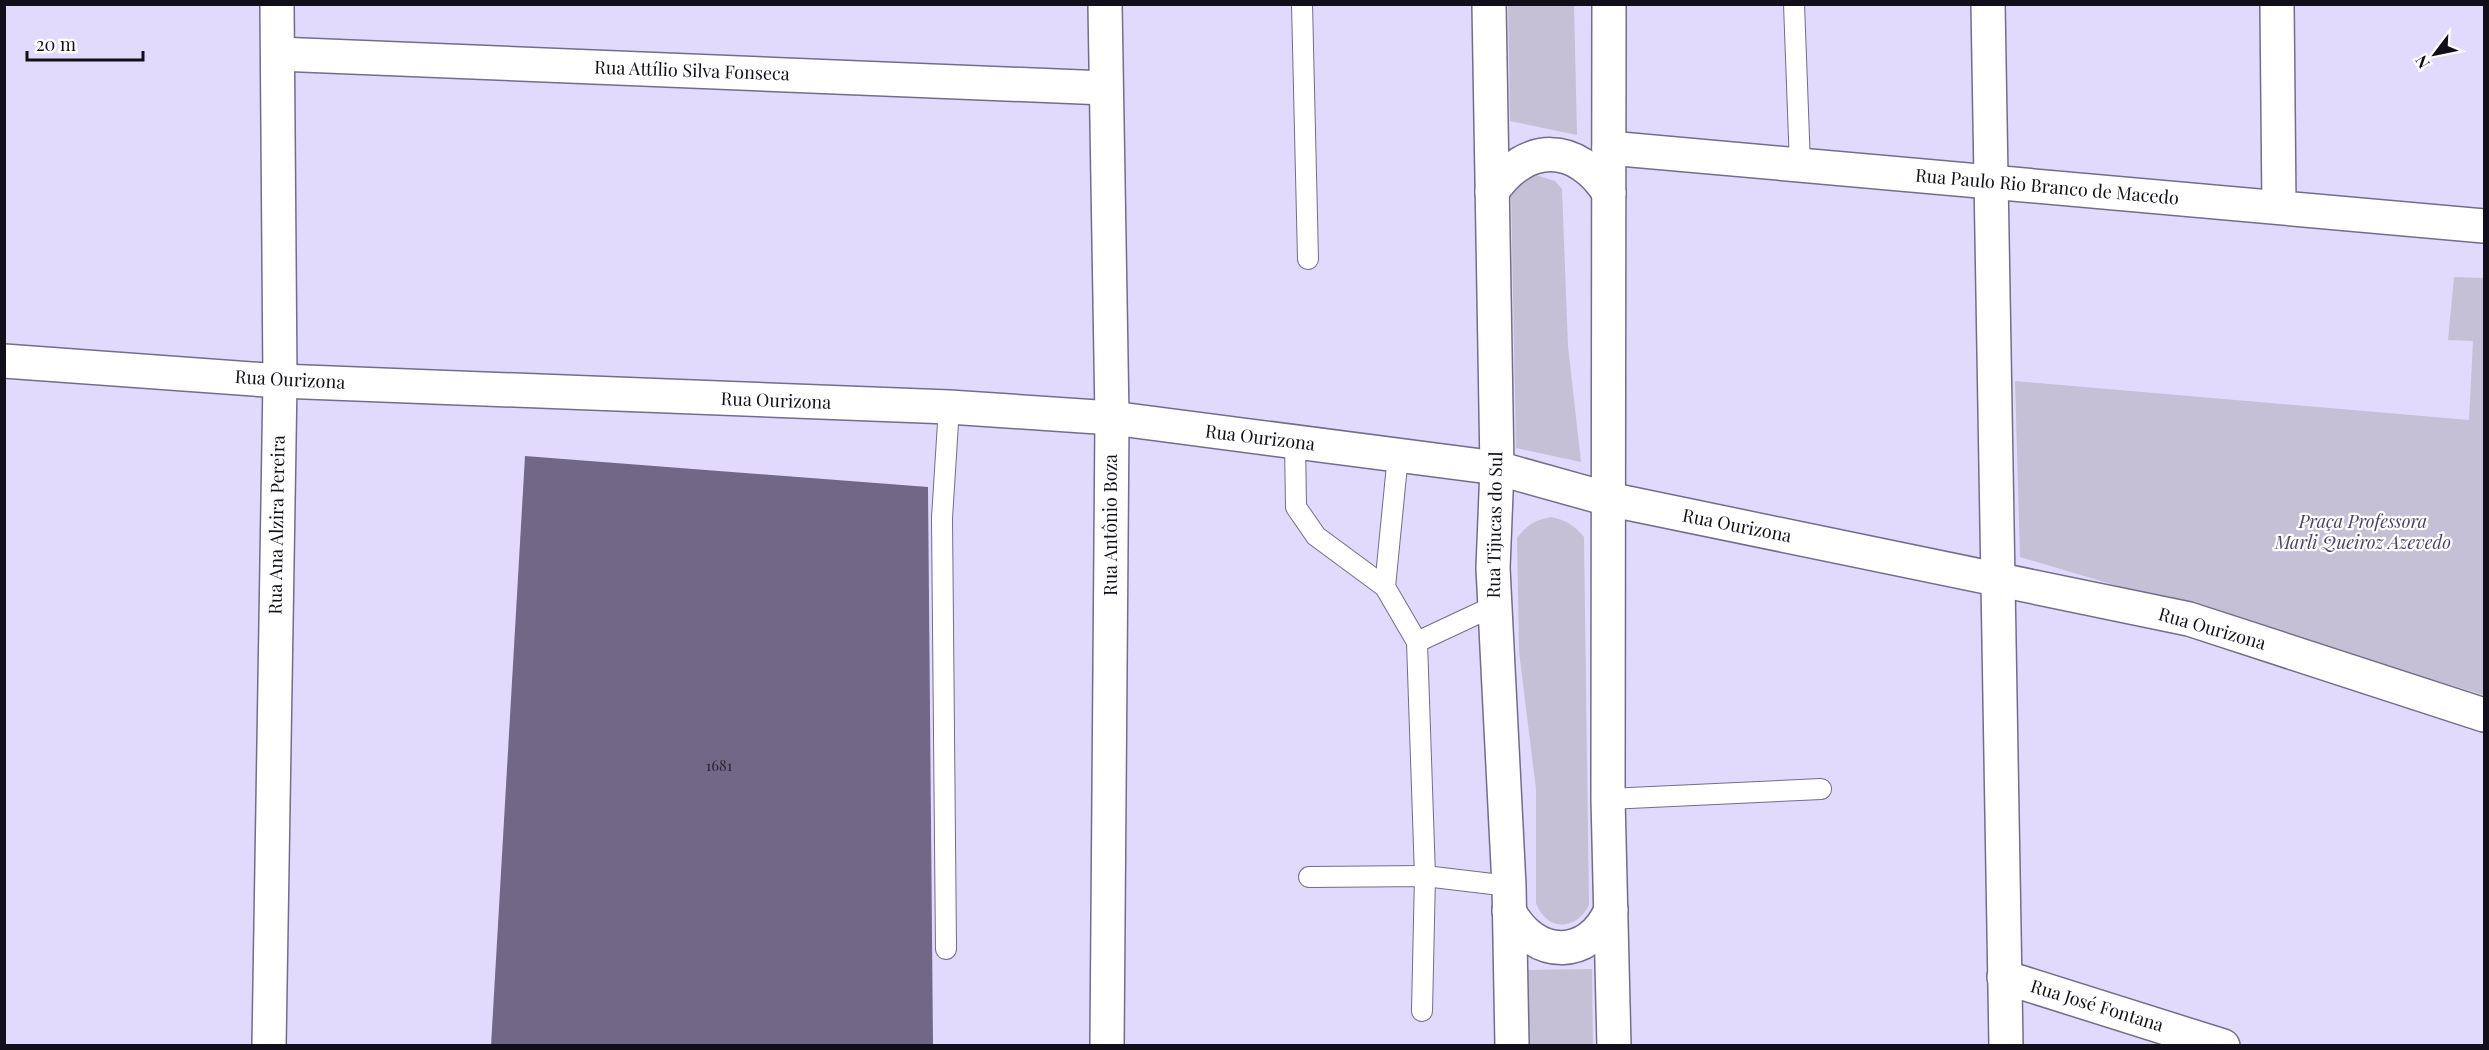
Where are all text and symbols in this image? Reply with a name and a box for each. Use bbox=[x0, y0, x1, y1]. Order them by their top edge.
scale bar bbox=[27, 24, 142, 62]
north arrow bbox=[2405, 24, 2465, 84]
text: 20 m bbox=[36, 32, 76, 56]
text: N bbox=[2410, 51, 2434, 73]
street label: Rua Attílio Silva Fonseca bbox=[594, 55, 790, 85]
street label: Rua Paulo Rio Branco de Macedo bbox=[1914, 163, 2180, 209]
street label: Rua Ourizona bbox=[234, 364, 346, 394]
street label: Rua Ourizona bbox=[720, 386, 832, 414]
street label: Rua Ourizona bbox=[1204, 418, 1316, 456]
street label: Rua Ana Alzira Pereira bbox=[262, 435, 290, 615]
street label: Rua Tijucas do Sul bbox=[1481, 451, 1507, 599]
street label: Rua Antônio Boza bbox=[1098, 454, 1122, 596]
street label: Rua Ourizona bbox=[1681, 503, 1794, 547]
park label: Praça Professora Marli Queiroz Azevedo bbox=[2274, 509, 2451, 554]
street label: Rua Ourizona bbox=[2156, 601, 2269, 655]
house number: 1681 bbox=[706, 755, 733, 775]
street label: Rua José Fontana bbox=[2028, 973, 2167, 1037]

